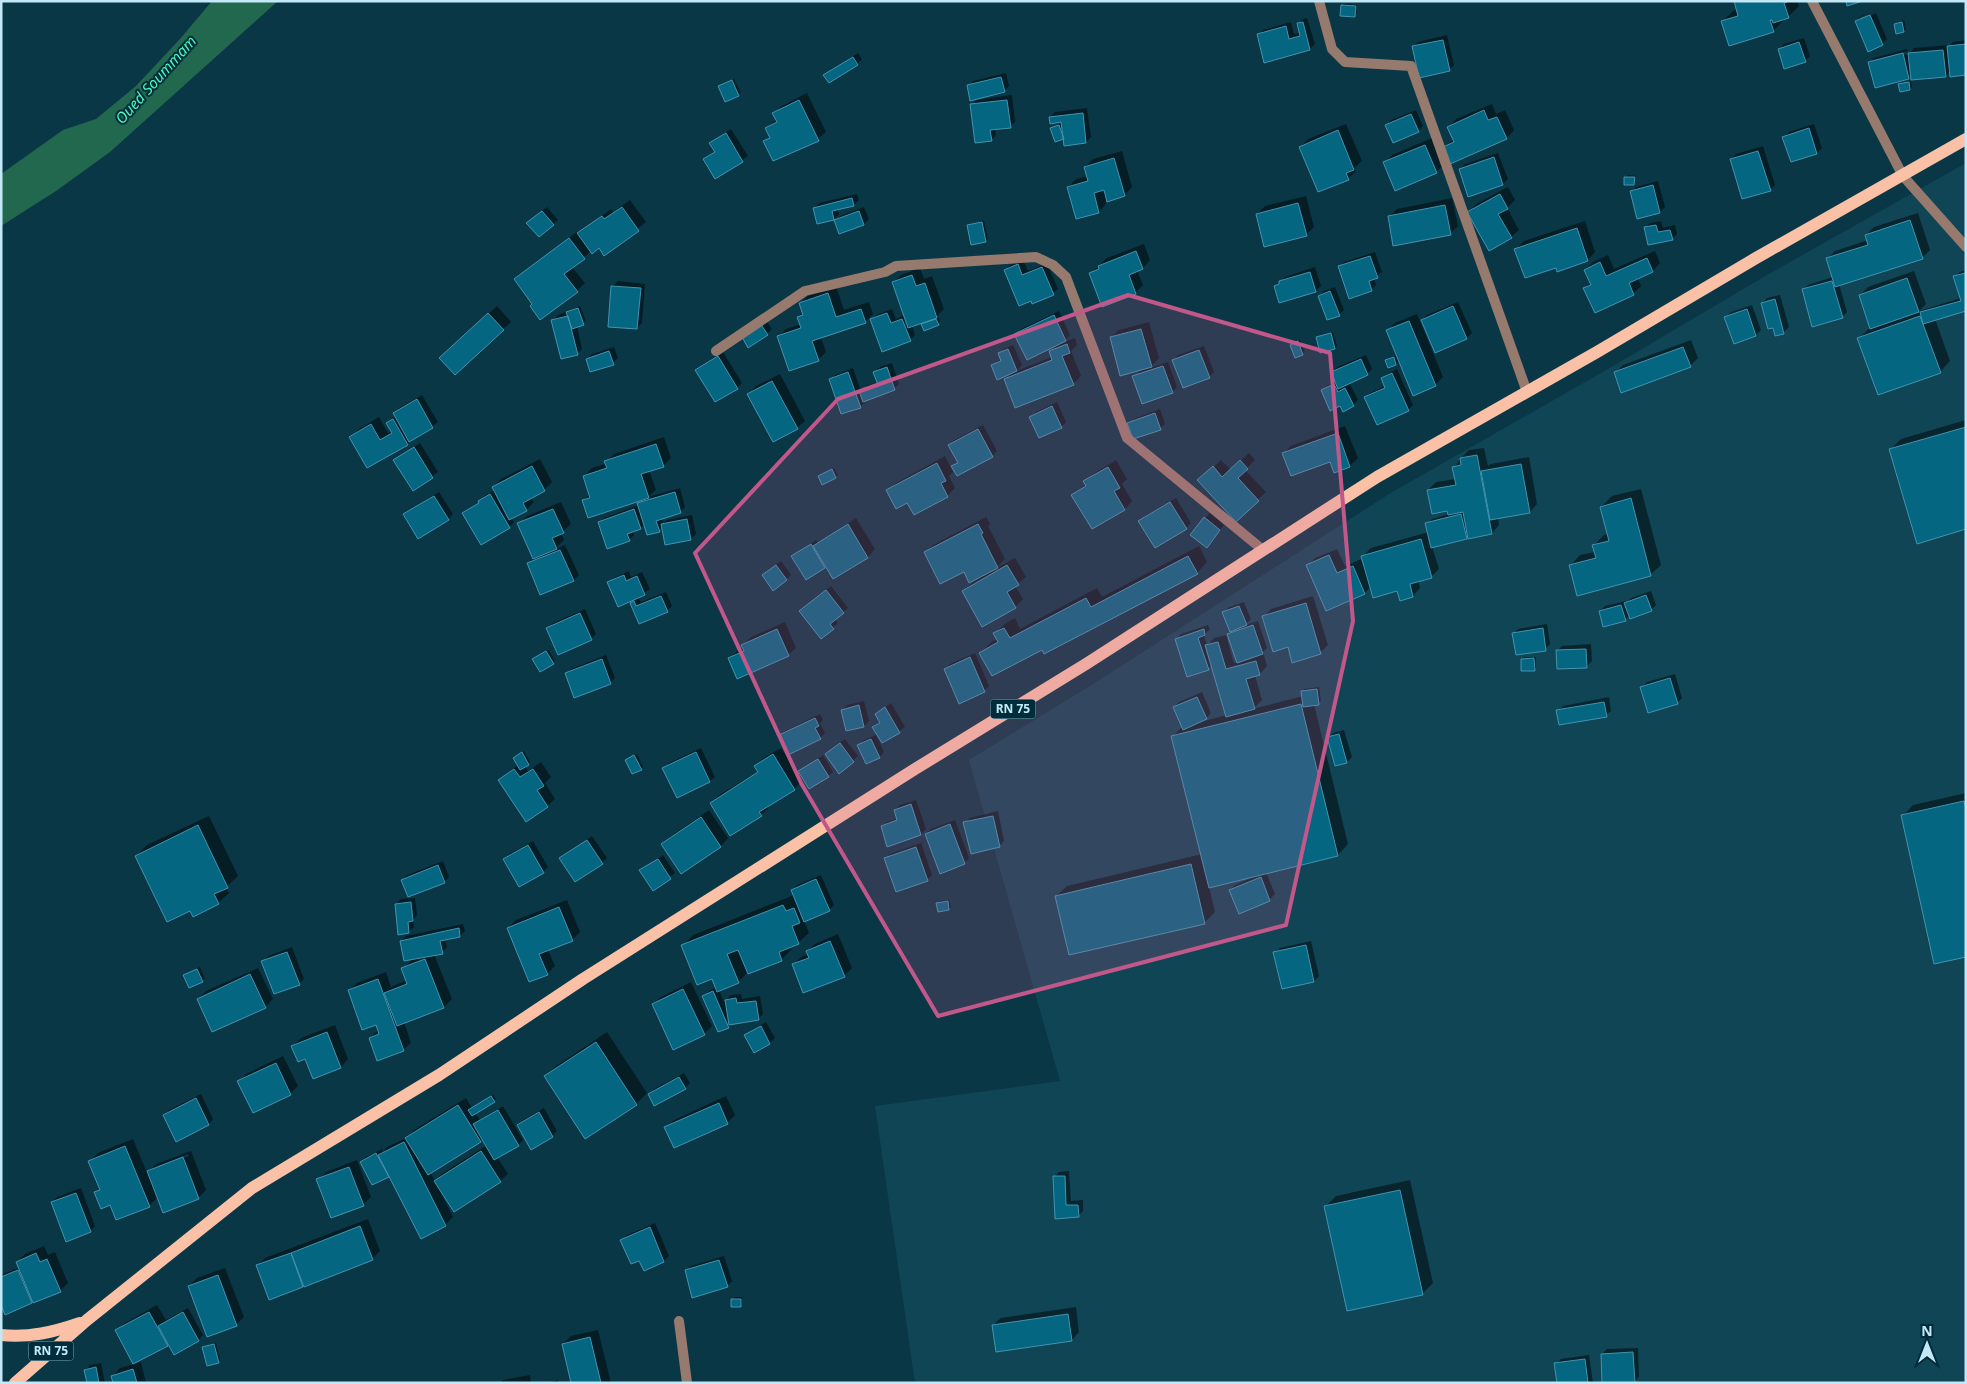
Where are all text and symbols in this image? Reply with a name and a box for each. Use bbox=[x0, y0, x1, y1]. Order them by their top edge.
water label: Oued Soummam bbox=[110, 31, 200, 128]
road number: RN 75 bbox=[990, 700, 1036, 719]
north arrow bbox=[1902, 1319, 1952, 1369]
text: N bbox=[1921, 1321, 1933, 1340]
road number: RN 75 bbox=[28, 1342, 74, 1360]

